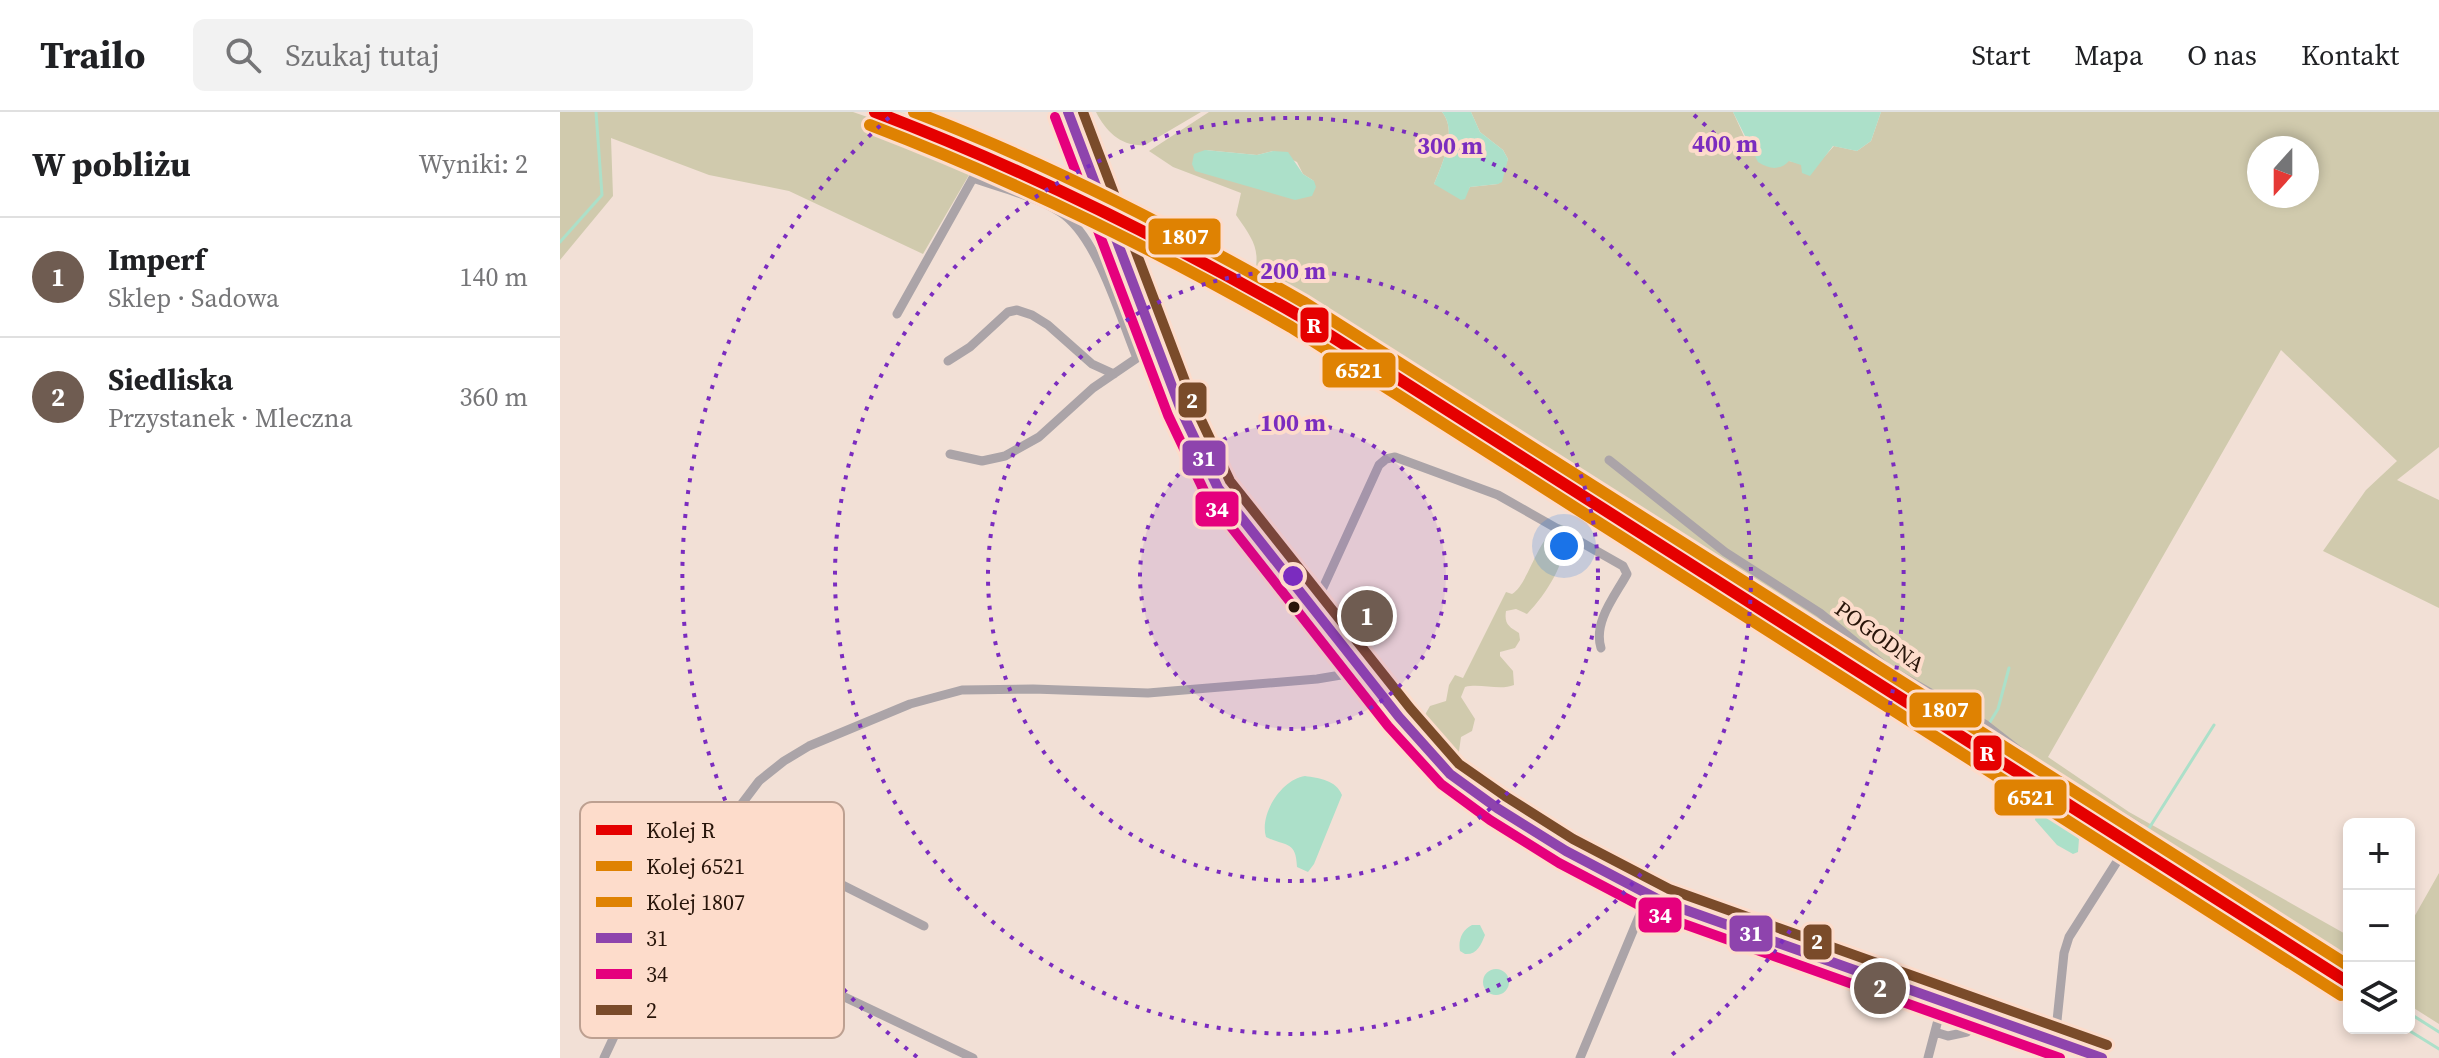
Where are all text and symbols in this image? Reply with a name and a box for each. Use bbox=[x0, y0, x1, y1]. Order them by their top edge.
search box bbox=[193, 19, 753, 91]
text: Trailo bbox=[40, 29, 145, 81]
icon: search bbox=[221, 33, 265, 77]
text: Szukaj tutaj bbox=[285, 35, 439, 76]
text: Start bbox=[1971, 36, 2030, 74]
text: Mapa bbox=[2074, 36, 2143, 74]
text: O nas bbox=[2187, 36, 2257, 74]
text: Kontakt bbox=[2301, 36, 2399, 74]
text: 400 m bbox=[1692, 127, 1758, 160]
text: 300 m bbox=[1417, 129, 1483, 162]
north arrow bbox=[2247, 136, 2319, 208]
text: W pobliżu bbox=[32, 141, 191, 187]
text: Wyniki: 2 bbox=[418, 146, 528, 182]
line badge: 1807 bbox=[1147, 217, 1222, 256]
text: 1807 bbox=[1161, 221, 1209, 251]
text: Imperf bbox=[108, 239, 205, 280]
text: 200 m bbox=[1260, 254, 1326, 287]
text: 1 bbox=[51, 259, 65, 295]
text: 140 m bbox=[460, 259, 528, 295]
text: Sklep · Sadowa bbox=[108, 280, 279, 316]
line badge: R bbox=[1299, 306, 1330, 344]
text: R bbox=[1306, 310, 1322, 340]
line badge: 6521 bbox=[1321, 351, 1397, 389]
text: 6521 bbox=[1335, 355, 1383, 385]
text: Siedliska bbox=[108, 359, 233, 400]
text: 2 bbox=[51, 379, 65, 415]
text: 360 m bbox=[460, 379, 528, 415]
line badge: 2 bbox=[1177, 381, 1208, 419]
text: 2 bbox=[1186, 385, 1198, 415]
text: Przystanek · Mleczna bbox=[108, 400, 353, 436]
text: 100 m bbox=[1260, 406, 1326, 439]
line badge: 31 bbox=[1181, 439, 1227, 477]
text: 31 bbox=[1192, 443, 1216, 473]
line badge: 34 bbox=[1194, 490, 1240, 528]
text: 34 bbox=[1205, 494, 1229, 524]
your location bbox=[1544, 526, 1584, 566]
centre of rings bbox=[1279, 562, 1307, 590]
pin: 1 bbox=[1341, 586, 1393, 646]
street label: POGODNA bbox=[1829, 593, 1931, 679]
unlabelled marker bbox=[1286, 599, 1302, 615]
line badge: 1807 bbox=[1908, 691, 1983, 729]
text: 1807 bbox=[1921, 694, 1969, 724]
line badge: R bbox=[1972, 734, 2003, 772]
text: R bbox=[1979, 738, 1995, 768]
line badge: 6521 bbox=[1993, 778, 2068, 817]
text: 6521 bbox=[2007, 782, 2055, 812]
legend bbox=[580, 802, 844, 1038]
text: Kolej R bbox=[646, 815, 716, 845]
map controls bbox=[2343, 818, 2415, 1034]
button: + bbox=[2343, 818, 2415, 890]
text: Kolej 6521 bbox=[646, 851, 745, 881]
text: Kolej 1807 bbox=[646, 887, 745, 917]
button: − bbox=[2343, 890, 2415, 962]
line badge: 34 bbox=[1637, 896, 1683, 934]
text: 34 bbox=[1648, 900, 1672, 930]
line badge: 31 bbox=[1728, 914, 1774, 953]
text: 31 bbox=[1739, 918, 1763, 948]
text: 31 bbox=[646, 923, 668, 953]
line badge: 2 bbox=[1802, 923, 1833, 961]
text: 2 bbox=[1811, 926, 1823, 956]
pin: 2 bbox=[1854, 958, 1906, 1018]
text: 34 bbox=[646, 959, 668, 989]
button: layers bbox=[2343, 962, 2415, 1034]
text: 2 bbox=[646, 995, 657, 1025]

